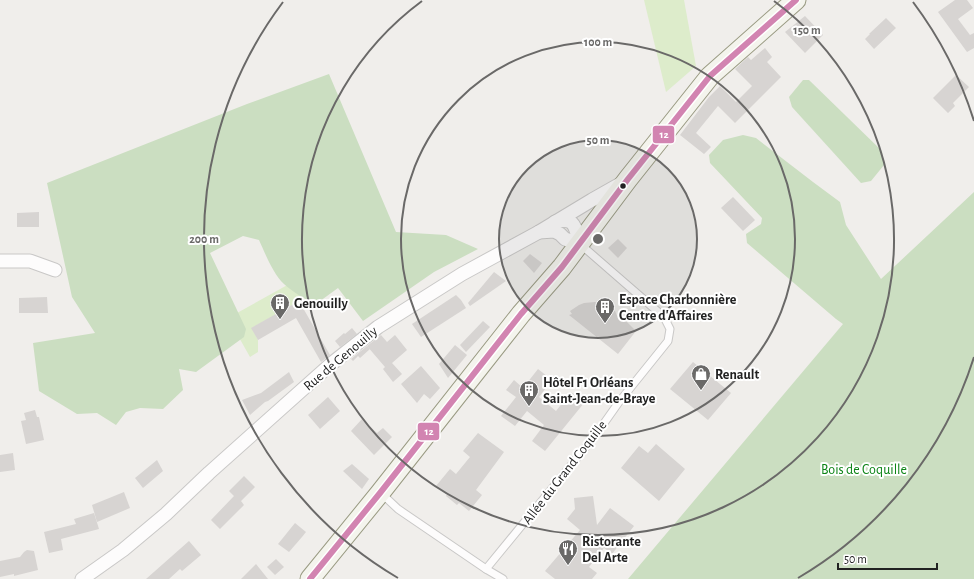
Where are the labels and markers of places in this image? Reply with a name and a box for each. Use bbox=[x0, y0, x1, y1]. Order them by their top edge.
unlabelled marker bbox=[618, 181, 628, 191]
centre of rings bbox=[591, 232, 605, 246]
building icon: Genouilly bbox=[269, 292, 291, 320]
place label: Espace Charbonnière Centre d'Affaires bbox=[619, 293, 737, 323]
building icon: Espace Charbonnière Centre d'Affaires bbox=[594, 296, 616, 324]
place label: Genouilly bbox=[294, 297, 348, 311]
shop icon: Renault bbox=[690, 363, 712, 391]
place label: Renault bbox=[715, 368, 760, 382]
place label: Hôtel F1 Orléans Saint-Jean-de-Braye bbox=[543, 376, 656, 406]
building icon: Hôtel F1 Orléans Saint-Jean-de-Braye bbox=[518, 379, 540, 407]
place label: Ristorante Del Arte bbox=[582, 535, 641, 565]
restaurant icon: Ristorante Del Arte bbox=[557, 538, 579, 566]

